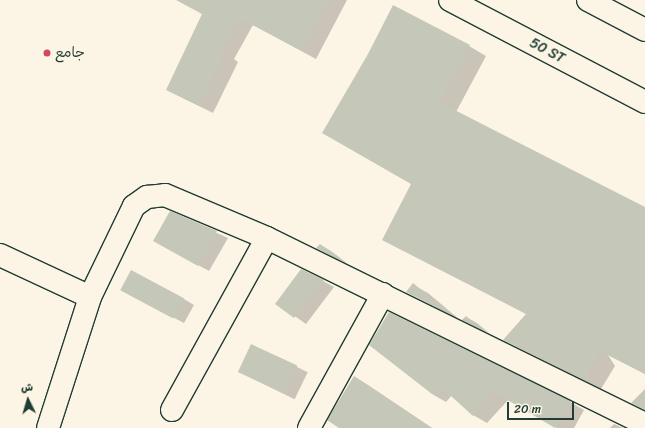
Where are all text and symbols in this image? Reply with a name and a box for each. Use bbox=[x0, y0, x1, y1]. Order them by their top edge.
street label: 50 ST bbox=[527, 35, 567, 67]
place label: جامع bbox=[55, 45, 85, 61]
marker: جامع bbox=[42, 48, 52, 58]
text: ش bbox=[20, 378, 34, 398]
north arrow bbox=[8, 380, 48, 420]
scale bar bbox=[509, 394, 576, 420]
text: 20 m bbox=[514, 398, 541, 420]

